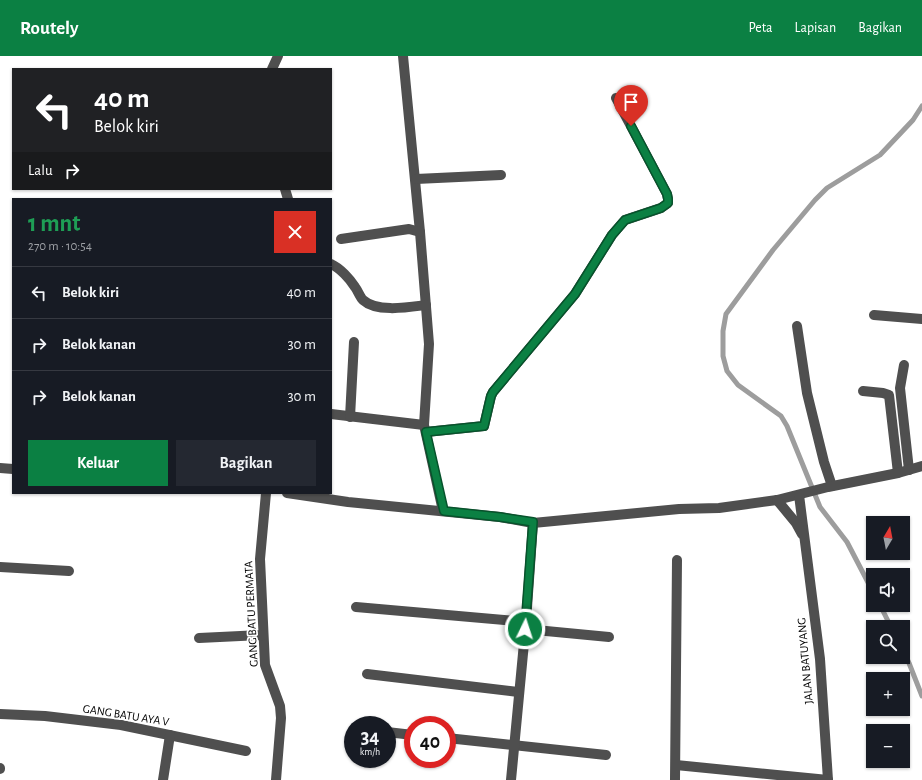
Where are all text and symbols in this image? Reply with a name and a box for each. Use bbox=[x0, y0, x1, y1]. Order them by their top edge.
text: Routely bbox=[20, 19, 79, 38]
text: Peta bbox=[749, 21, 773, 35]
text: Lapisan bbox=[795, 21, 836, 35]
text: Bagikan bbox=[858, 21, 902, 35]
icon: left bbox=[28, 84, 80, 136]
text: 40 m bbox=[94, 85, 150, 113]
pin bbox=[614, 85, 648, 126]
icon: arrive bbox=[620, 91, 642, 113]
text: Belok kiri bbox=[94, 118, 159, 136]
icon: right bbox=[61, 160, 83, 182]
text: Lalu bbox=[28, 163, 53, 178]
button: close bbox=[274, 211, 316, 253]
text: 1 mnt bbox=[28, 212, 80, 236]
text: 270 m · 10:54 bbox=[28, 240, 92, 253]
icon: left bbox=[28, 282, 50, 304]
text: Belok kiri bbox=[62, 285, 119, 300]
text: 40 m bbox=[286, 285, 316, 300]
icon: right bbox=[28, 334, 50, 356]
text: Belok kanan bbox=[62, 337, 136, 352]
text: 30 m bbox=[287, 337, 316, 352]
icon: right bbox=[28, 386, 50, 408]
text: Belok kanan bbox=[62, 389, 136, 404]
text: 30 m bbox=[287, 389, 316, 404]
button: Keluar bbox=[28, 440, 168, 486]
button: Bagikan bbox=[176, 440, 316, 486]
north arrow bbox=[866, 516, 910, 560]
map controls bbox=[866, 516, 910, 768]
street label: GANG BATU PERMATA bbox=[242, 561, 260, 667]
button: sound bbox=[866, 568, 910, 612]
position arrow bbox=[504, 608, 546, 650]
street label: JALAN BATUYANG bbox=[795, 617, 815, 705]
button: search bbox=[866, 620, 910, 664]
button: + bbox=[866, 672, 910, 716]
street label: GANG BATU AYA V bbox=[82, 702, 170, 728]
speed limit sign: 40 bbox=[404, 716, 456, 768]
button: − bbox=[866, 724, 910, 768]
text: 34 bbox=[361, 727, 379, 747]
text: km/h bbox=[360, 747, 380, 757]

